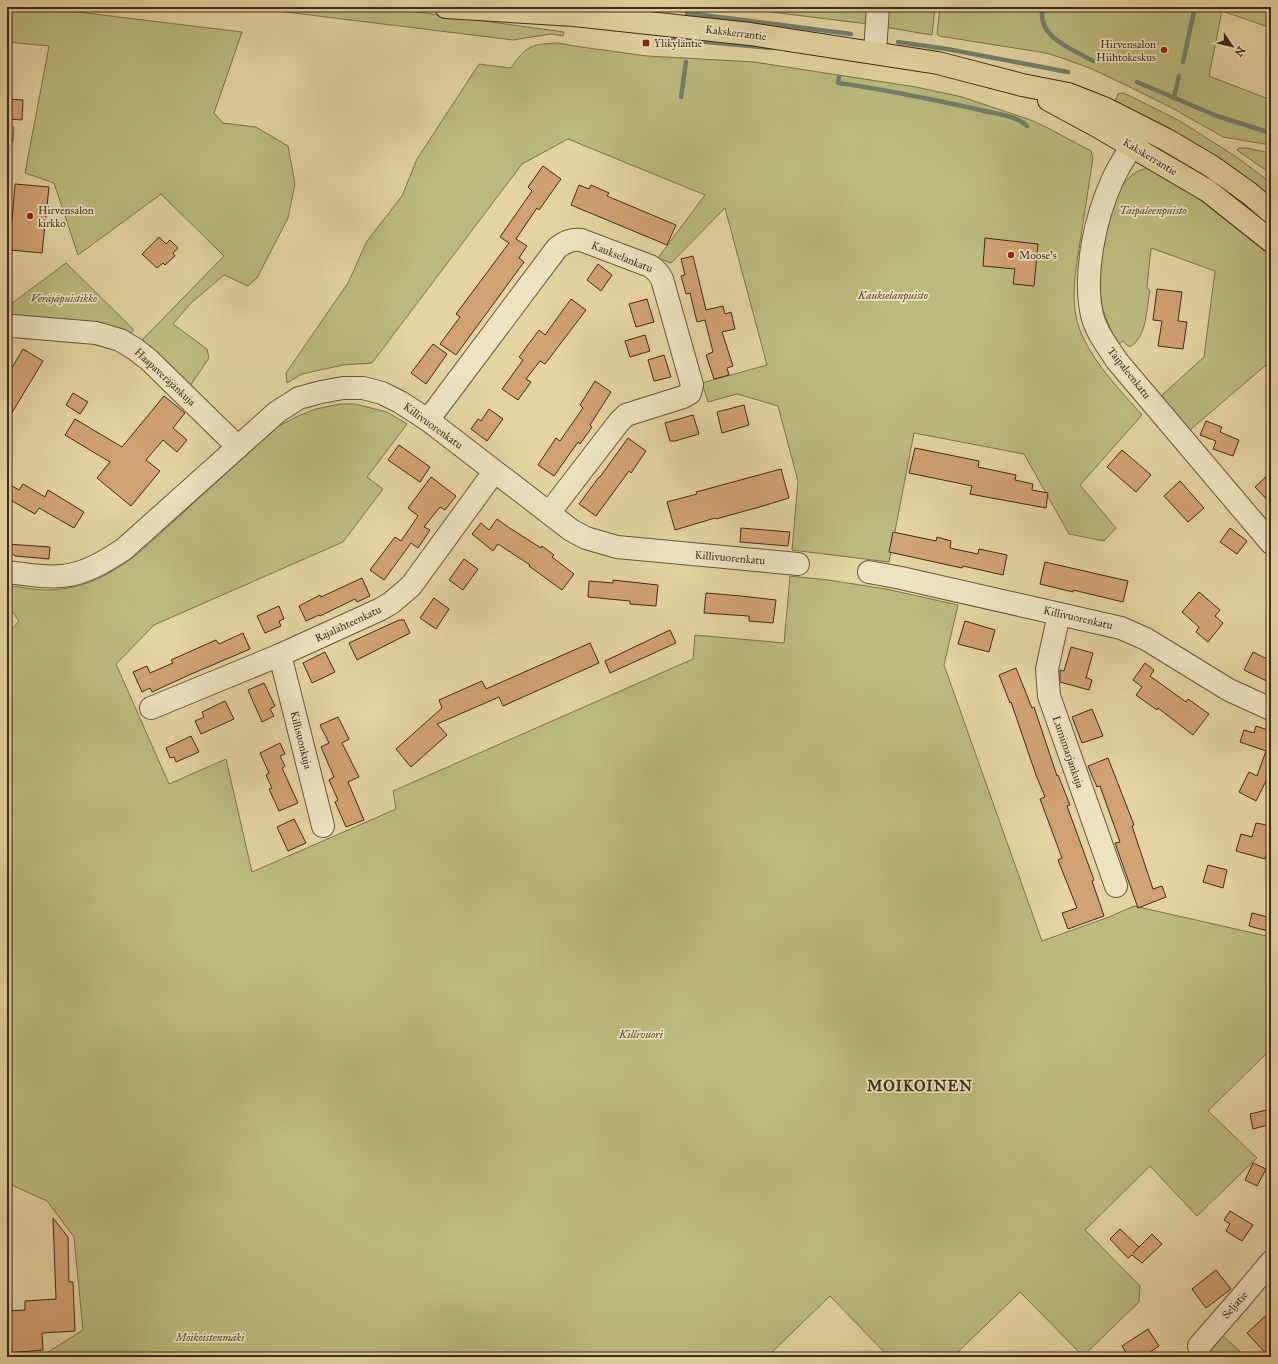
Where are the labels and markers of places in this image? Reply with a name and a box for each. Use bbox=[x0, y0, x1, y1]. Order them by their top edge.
place label: Ylikyläntie bbox=[654, 37, 703, 50]
marker: Ylikyläntie bbox=[641, 38, 651, 48]
place label: Hirvensalon Hiihtokeskus bbox=[1096, 38, 1156, 64]
marker: Hirvensalon Hiihtokeskus bbox=[1159, 45, 1169, 55]
place label: Hirvensalon kirkko bbox=[38, 204, 94, 230]
marker: Hirvensalon kirkko bbox=[25, 211, 35, 221]
place label: Moose's bbox=[1019, 249, 1057, 262]
marker: Moose's bbox=[1006, 250, 1016, 260]

